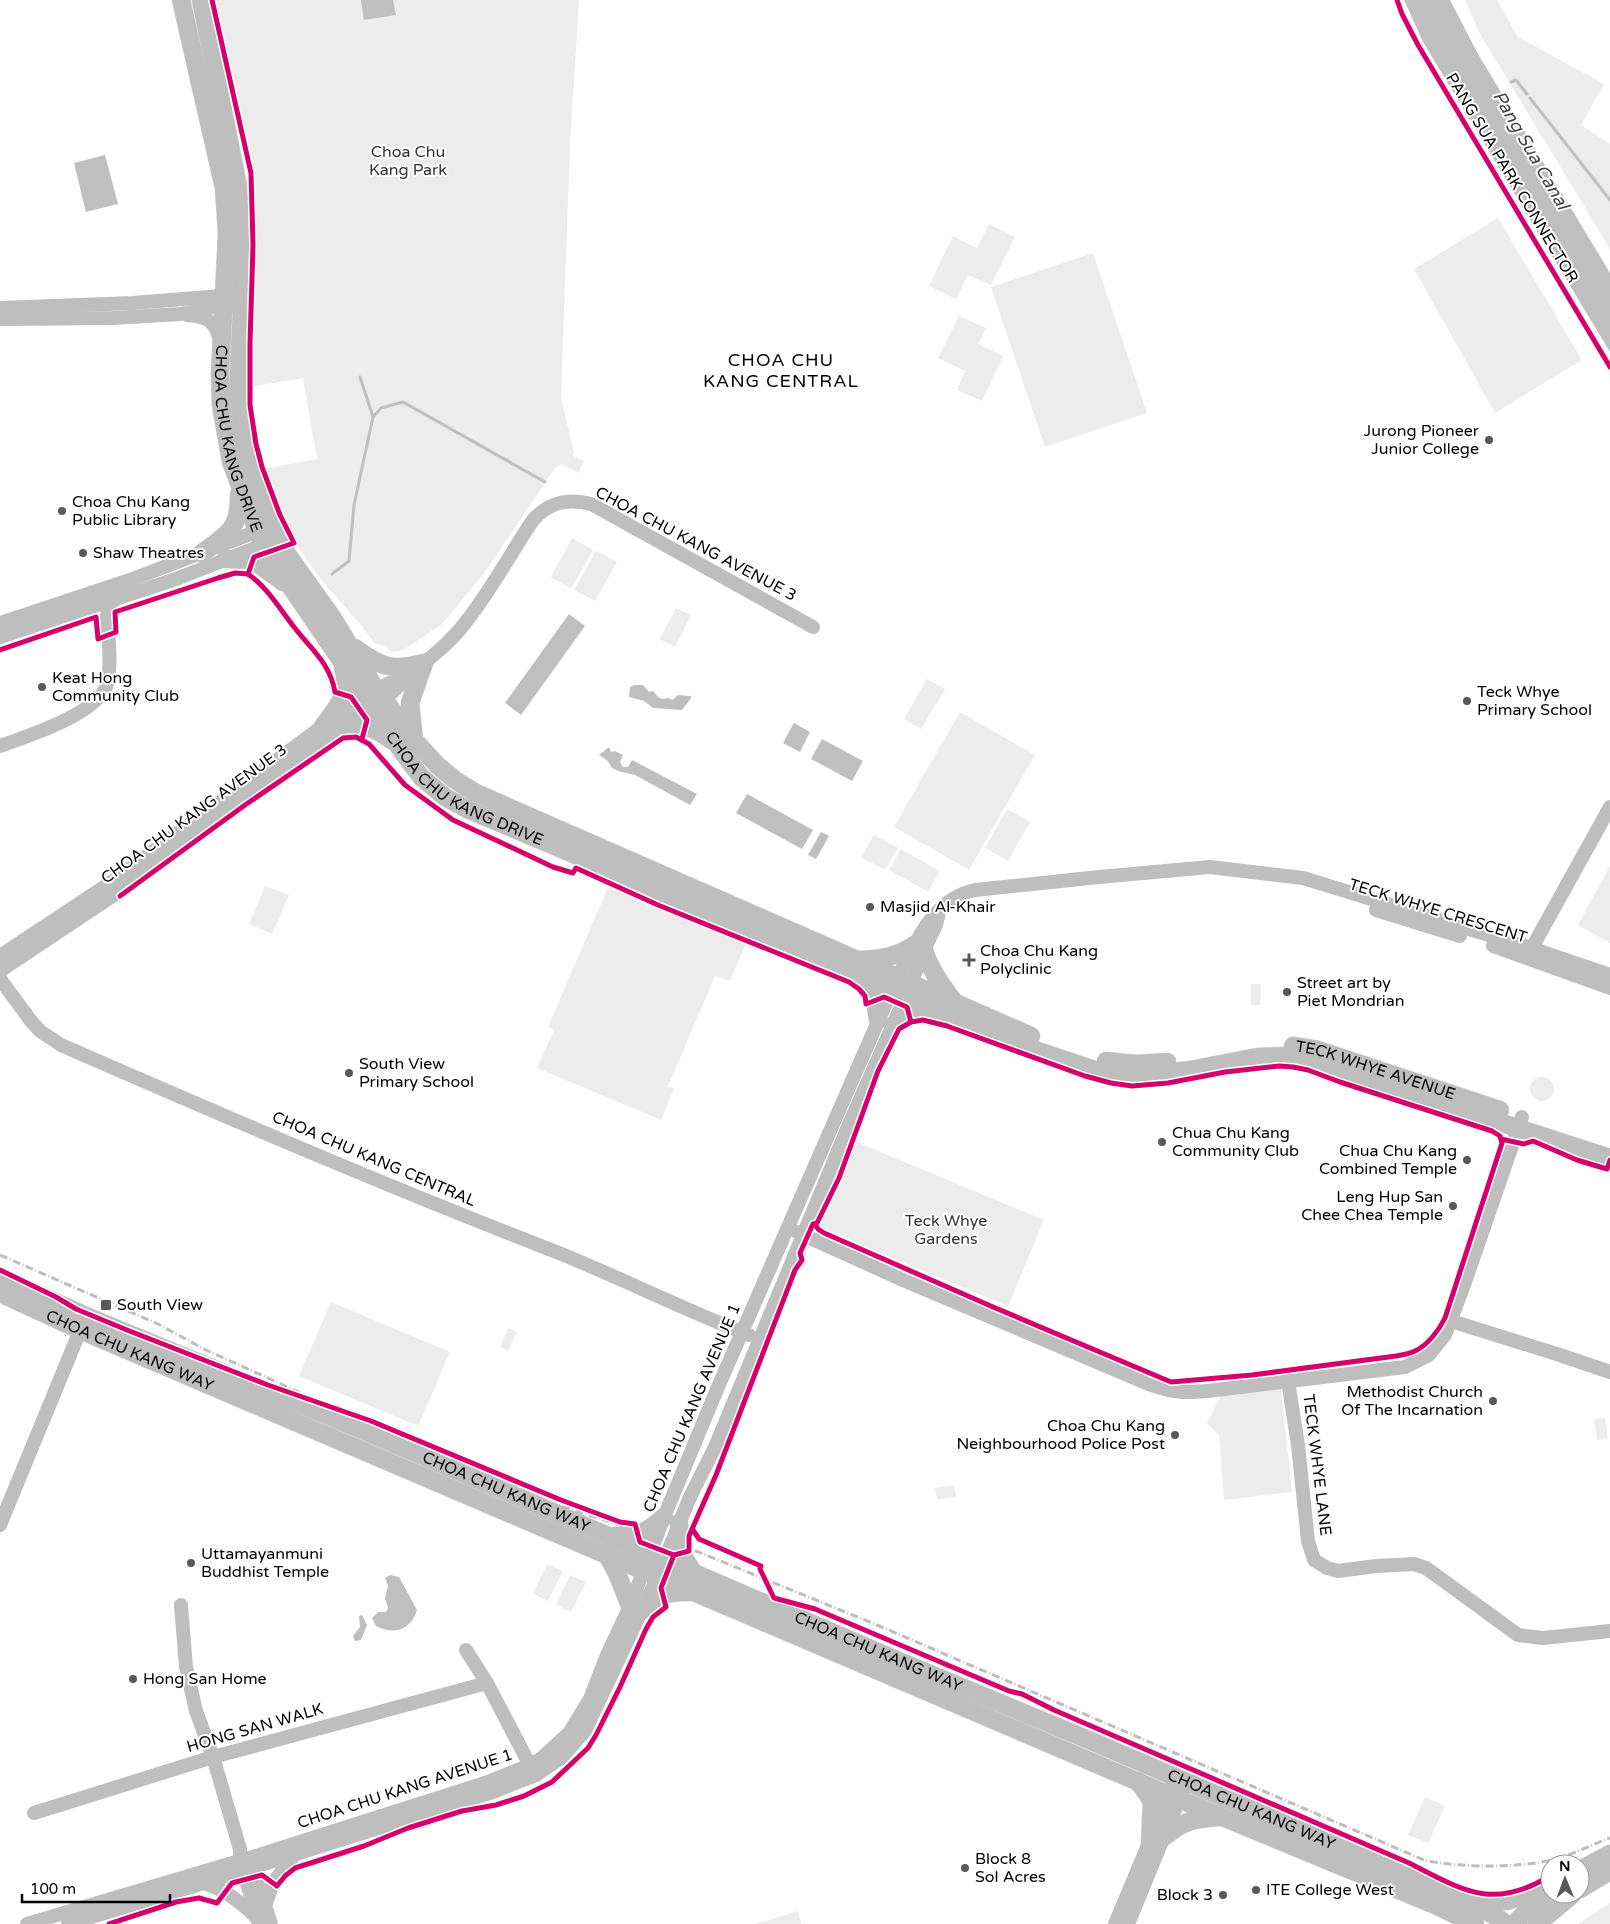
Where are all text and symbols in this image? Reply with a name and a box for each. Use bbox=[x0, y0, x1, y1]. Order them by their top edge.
street label: PANG SUA PARK CONNECTOR bbox=[1441, 69, 1583, 287]
water label: Pang Sua Canal bbox=[1488, 87, 1575, 216]
park label: Choa Chu Kang Park bbox=[369, 142, 447, 180]
street label: CHOA CHU KANG DRIVE bbox=[210, 344, 267, 535]
district label: CHOA CHU KANG CENTRAL bbox=[703, 349, 859, 392]
place label: Jurong Pioneer Junior College bbox=[1364, 421, 1480, 459]
marker: Jurong Pioneer Junior College bbox=[1483, 434, 1495, 446]
street label: CHOA CHU KANG AVENUE 3 bbox=[592, 482, 800, 606]
place label: Choa Chu Kang Public Library bbox=[72, 492, 190, 530]
marker: Choa Chu Kang Public Library bbox=[56, 505, 68, 517]
place label: Shaw Theatres bbox=[93, 543, 204, 563]
marker: Shaw Theatres bbox=[77, 547, 89, 559]
place label: Keat Hong Community Club bbox=[52, 668, 179, 706]
marker: Keat Hong Community Club bbox=[36, 681, 48, 693]
place label: Teck Whye Primary School bbox=[1477, 682, 1592, 720]
marker: Teck Whye Primary School bbox=[1461, 695, 1473, 707]
street label: CHOA CHU KANG DRIVE bbox=[381, 727, 547, 850]
street label: CHOA CHU KANG AVENUE 3 bbox=[97, 740, 291, 888]
street label: TECK WHYE CRESCENT bbox=[1347, 874, 1530, 948]
place label: Masjid Al-Khair bbox=[880, 897, 996, 917]
marker: Masjid Al-Khair bbox=[864, 901, 876, 913]
place label: Choa Chu Kang Polyclinic bbox=[980, 941, 1098, 979]
marker: Choa Chu Kang Polyclinic bbox=[962, 953, 976, 967]
place label: Street art by Piet Mondrian bbox=[1297, 973, 1405, 1011]
marker: Street art by Piet Mondrian bbox=[1281, 986, 1293, 998]
street label: TECK WHYE AVENUE bbox=[1294, 1037, 1458, 1105]
place label: South View Primary School bbox=[359, 1054, 474, 1092]
marker: South View Primary School bbox=[343, 1067, 355, 1079]
street label: CHOA CHU KANG CENTRAL bbox=[269, 1107, 479, 1211]
place label: Chua Chu Kang Community Club bbox=[1172, 1123, 1299, 1161]
marker: Chua Chu Kang Community Club bbox=[1156, 1136, 1168, 1148]
place label: Chua Chu Kang Combined Temple bbox=[1319, 1141, 1457, 1179]
marker: Chua Chu Kang Combined Temple bbox=[1461, 1154, 1473, 1166]
place label: Leng Hup San Chee Chea Temple bbox=[1301, 1187, 1443, 1225]
marker: Leng Hup San Chee Chea Temple bbox=[1447, 1200, 1459, 1212]
park label: Teck Whye Gardens bbox=[905, 1211, 987, 1249]
place label: South View bbox=[117, 1295, 203, 1315]
marker: South View bbox=[99, 1298, 113, 1312]
street label: CHOA CHU KANG AVENUE 1 bbox=[639, 1301, 745, 1515]
street label: CHOA CHU KANG WAY bbox=[43, 1306, 216, 1396]
place label: Methodist Church Of The Incarnation bbox=[1341, 1382, 1483, 1420]
street label: TECK WHYE LANE bbox=[1298, 1393, 1336, 1537]
marker: Methodist Church Of The Incarnation bbox=[1487, 1395, 1499, 1407]
place label: Choa Chu Kang Neighbourhood Police Post bbox=[956, 1416, 1165, 1454]
marker: Choa Chu Kang Neighbourhood Police Post bbox=[1169, 1429, 1181, 1441]
street label: CHOA CHU KANG WAY bbox=[419, 1447, 593, 1537]
place label: Uttamayanmuni Buddhist Temple bbox=[201, 1544, 329, 1582]
marker: Uttamayanmuni Buddhist Temple bbox=[185, 1557, 197, 1569]
street label: CHOA CHU KANG WAY bbox=[791, 1607, 965, 1696]
place label: Hong San Home bbox=[143, 1669, 267, 1689]
marker: Hong San Home bbox=[127, 1673, 139, 1685]
street label: HONG SAN WALK bbox=[184, 1699, 326, 1757]
street label: CHOA CHU KANG AVENUE 1 bbox=[295, 1745, 515, 1833]
street label: CHOA CHU KANG WAY bbox=[1164, 1765, 1338, 1854]
place label: Block 8 Sol Acres bbox=[975, 1849, 1046, 1887]
north arrow bbox=[1540, 1854, 1590, 1904]
text: N bbox=[1559, 1858, 1571, 1875]
marker: Block 8 Sol Acres bbox=[959, 1862, 971, 1874]
scale bar bbox=[22, 1872, 170, 1904]
text: 100 m bbox=[30, 1880, 76, 1898]
place label: ITE College West bbox=[1266, 1880, 1394, 1900]
marker: ITE College West bbox=[1250, 1884, 1262, 1896]
place label: Block 3 bbox=[1157, 1885, 1213, 1905]
marker: Block 3 bbox=[1217, 1889, 1229, 1901]

